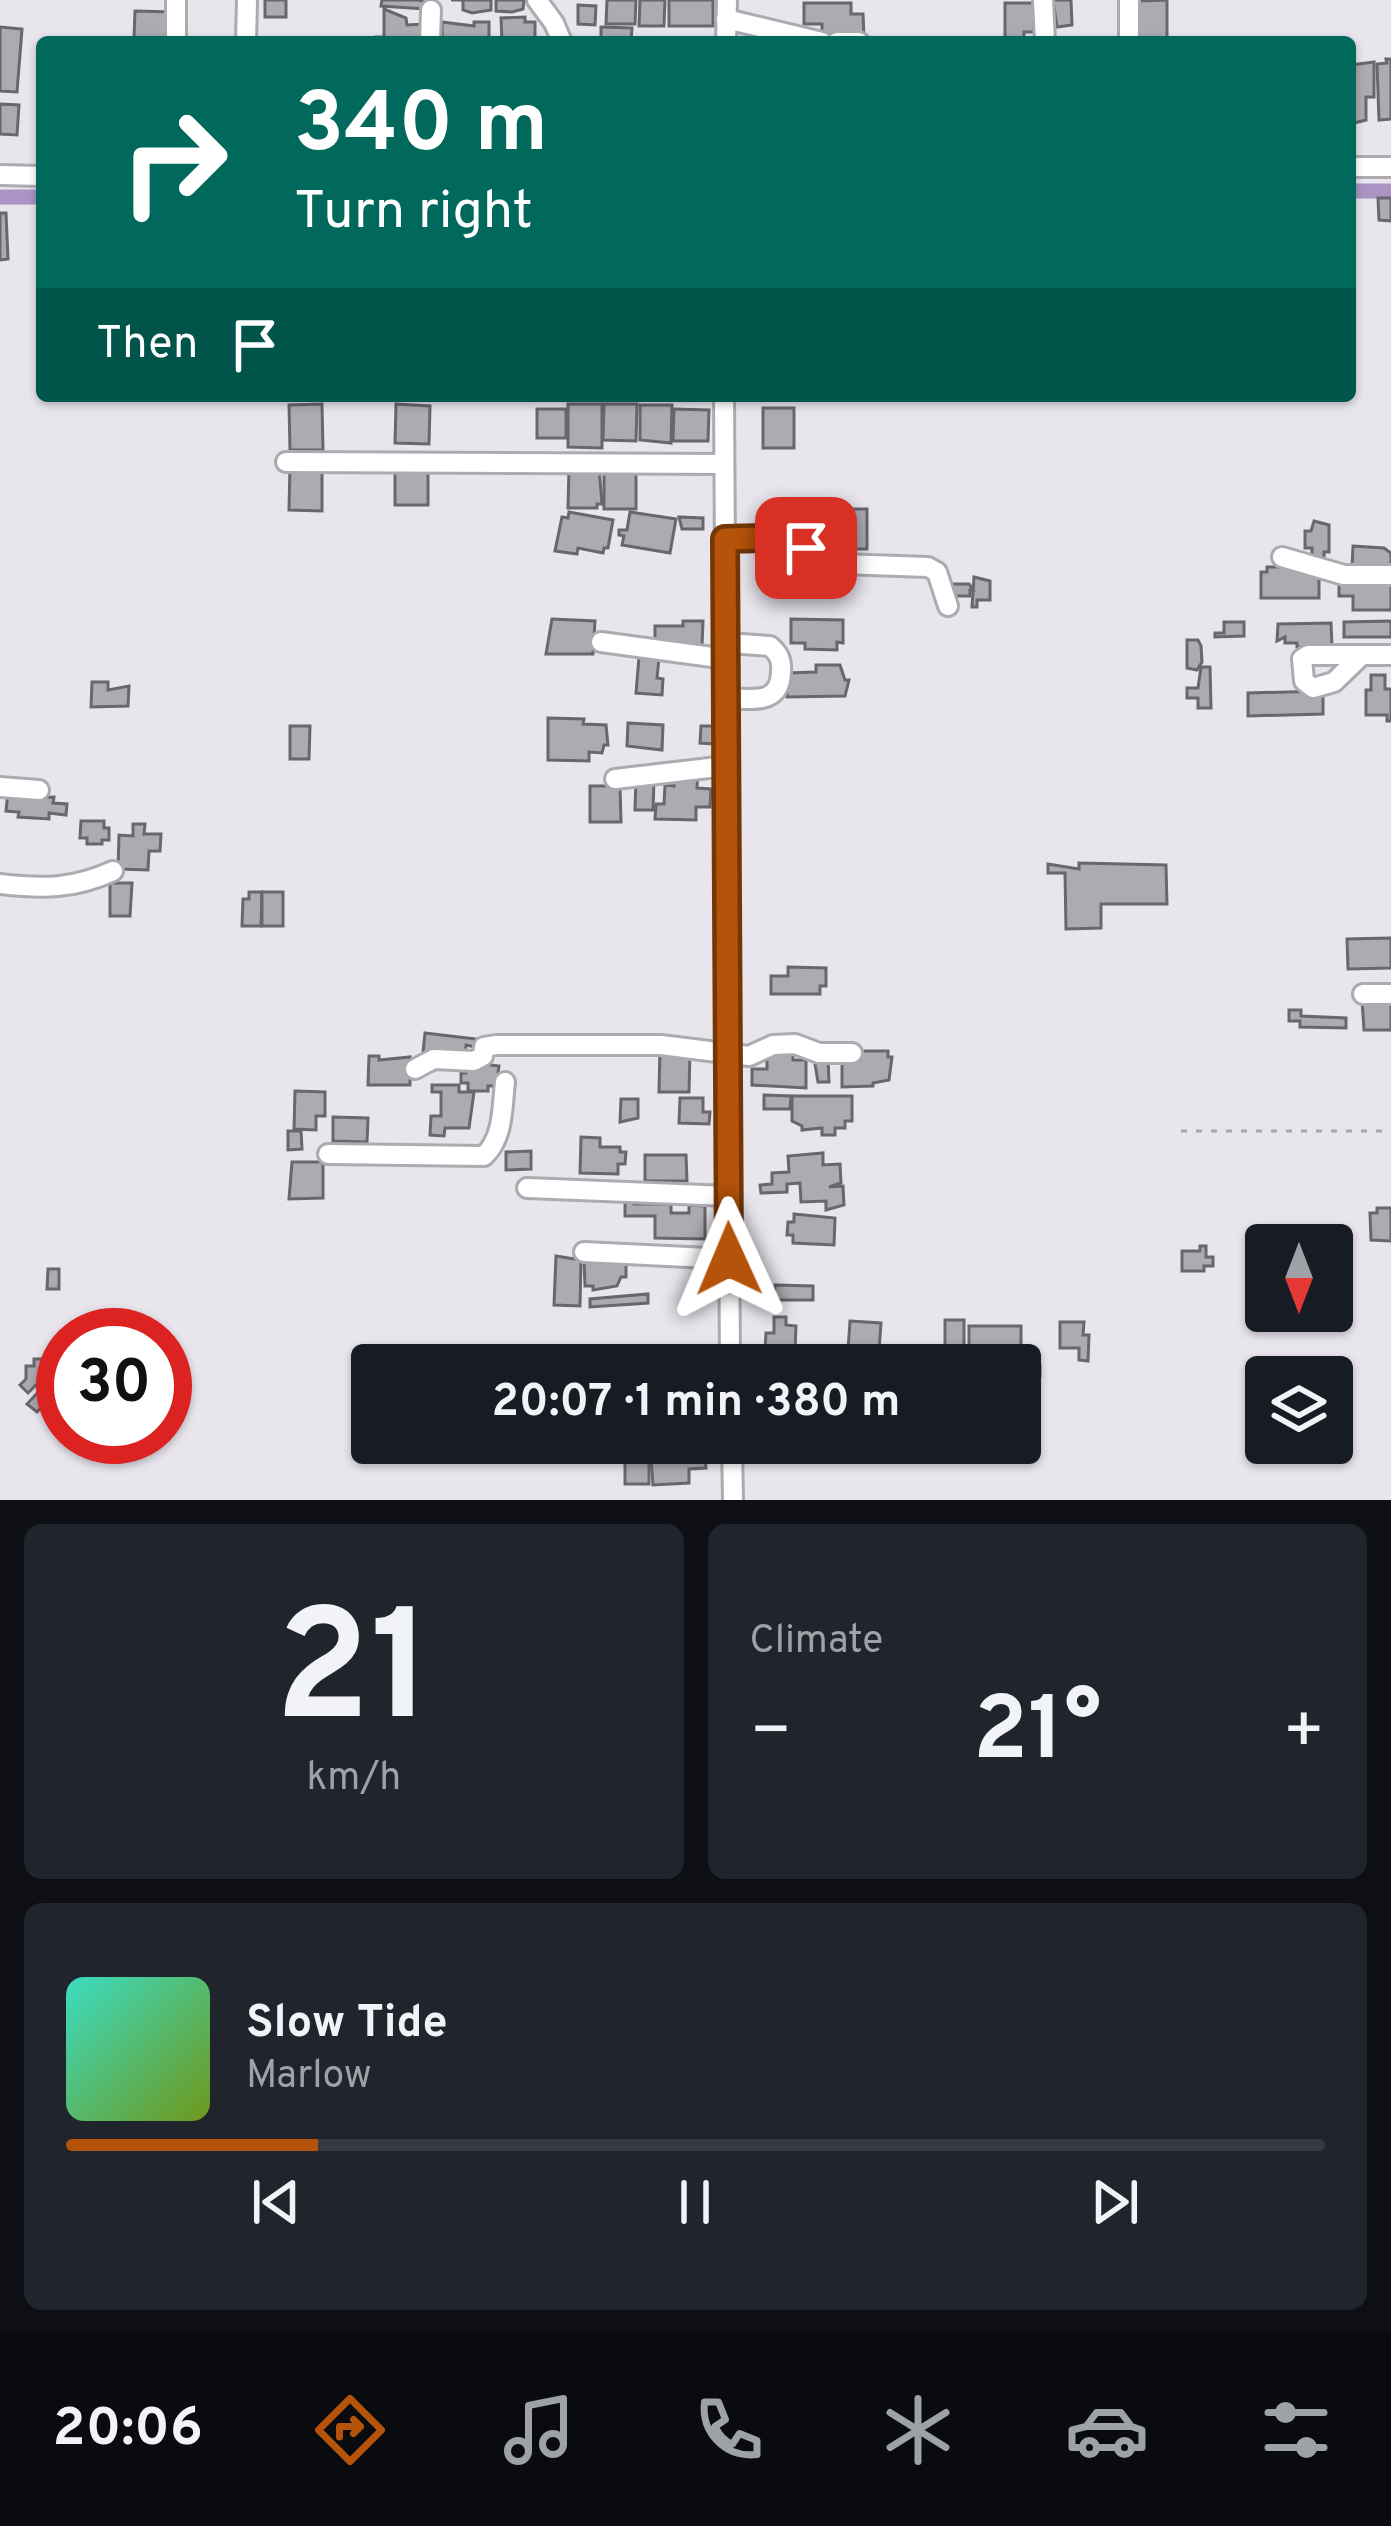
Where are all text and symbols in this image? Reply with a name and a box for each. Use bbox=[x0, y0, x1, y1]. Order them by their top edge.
text: 340 m bbox=[294, 75, 548, 181]
icon: right bbox=[96, 84, 252, 240]
text: Turn right bbox=[294, 179, 533, 248]
icon: arrive bbox=[222, 312, 288, 378]
text: Then bbox=[96, 317, 198, 374]
pin bbox=[755, 497, 857, 599]
icon: arrive bbox=[773, 515, 839, 581]
position arrow bbox=[666, 1196, 792, 1322]
north arrow bbox=[1245, 1224, 1353, 1332]
map controls bbox=[1245, 1224, 1353, 1464]
speed limit sign: 30 bbox=[36, 1308, 192, 1464]
button: layers bbox=[1245, 1356, 1353, 1464]
text: 20:07 · 1 min · 380 m bbox=[492, 1375, 900, 1432]
text: 21 bbox=[275, 1578, 433, 1776]
text: Climate bbox=[750, 1618, 883, 1667]
text: 21° bbox=[973, 1678, 1101, 1791]
text: − bbox=[750, 1693, 792, 1776]
text: + bbox=[1282, 1693, 1325, 1776]
text: km/h bbox=[306, 1755, 401, 1804]
text: Slow Tide bbox=[246, 1996, 448, 2053]
text: Marlow bbox=[246, 2053, 372, 2102]
icon: previous bbox=[243, 2169, 309, 2235]
icon: pause bbox=[662, 2169, 728, 2235]
icon: next bbox=[1082, 2169, 1148, 2235]
icon: directions bbox=[308, 2388, 392, 2472]
icon: music bbox=[497, 2388, 581, 2472]
icon: phone bbox=[687, 2388, 771, 2472]
icon: climate bbox=[876, 2388, 960, 2472]
icon: car bbox=[1065, 2388, 1149, 2472]
icon: filters bbox=[1254, 2388, 1338, 2472]
text: 20:06 bbox=[53, 2396, 203, 2465]

